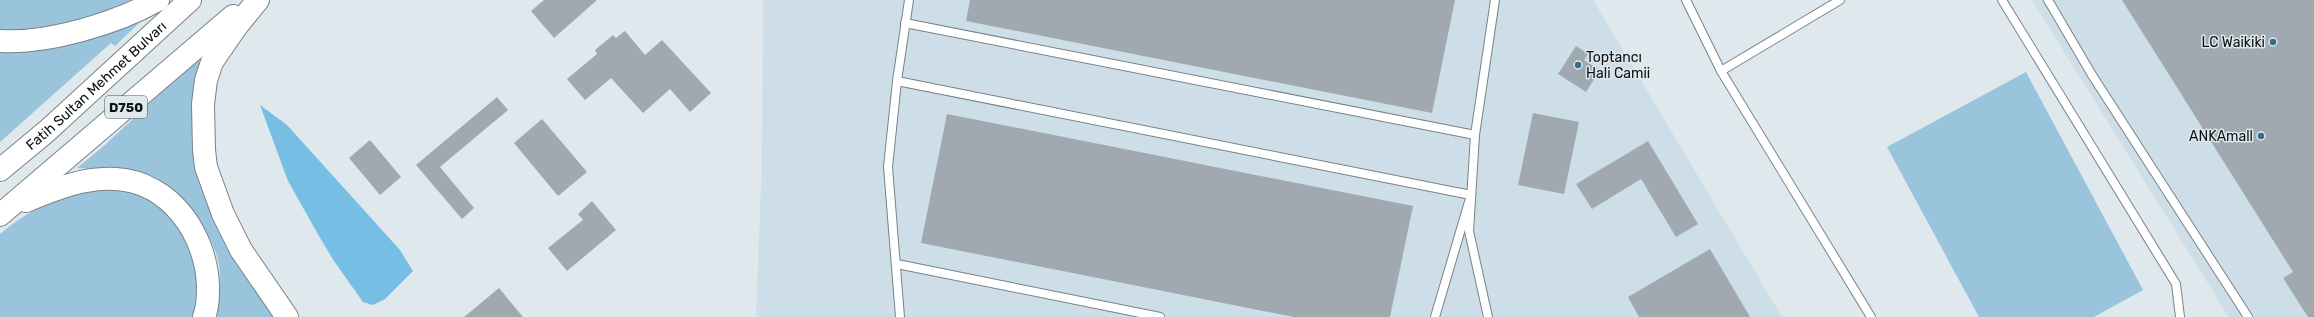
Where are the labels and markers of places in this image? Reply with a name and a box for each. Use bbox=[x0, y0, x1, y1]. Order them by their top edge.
place label: LC Waikiki bbox=[2201, 34, 2265, 51]
marker: LC Waikiki bbox=[2268, 37, 2278, 47]
place label: Toptancı Hali Camii bbox=[1586, 49, 1650, 82]
marker: Toptancı Hali Camii bbox=[1573, 60, 1583, 70]
place label: ANKAmall bbox=[2189, 128, 2253, 145]
marker: ANKAmall bbox=[2256, 131, 2266, 141]

